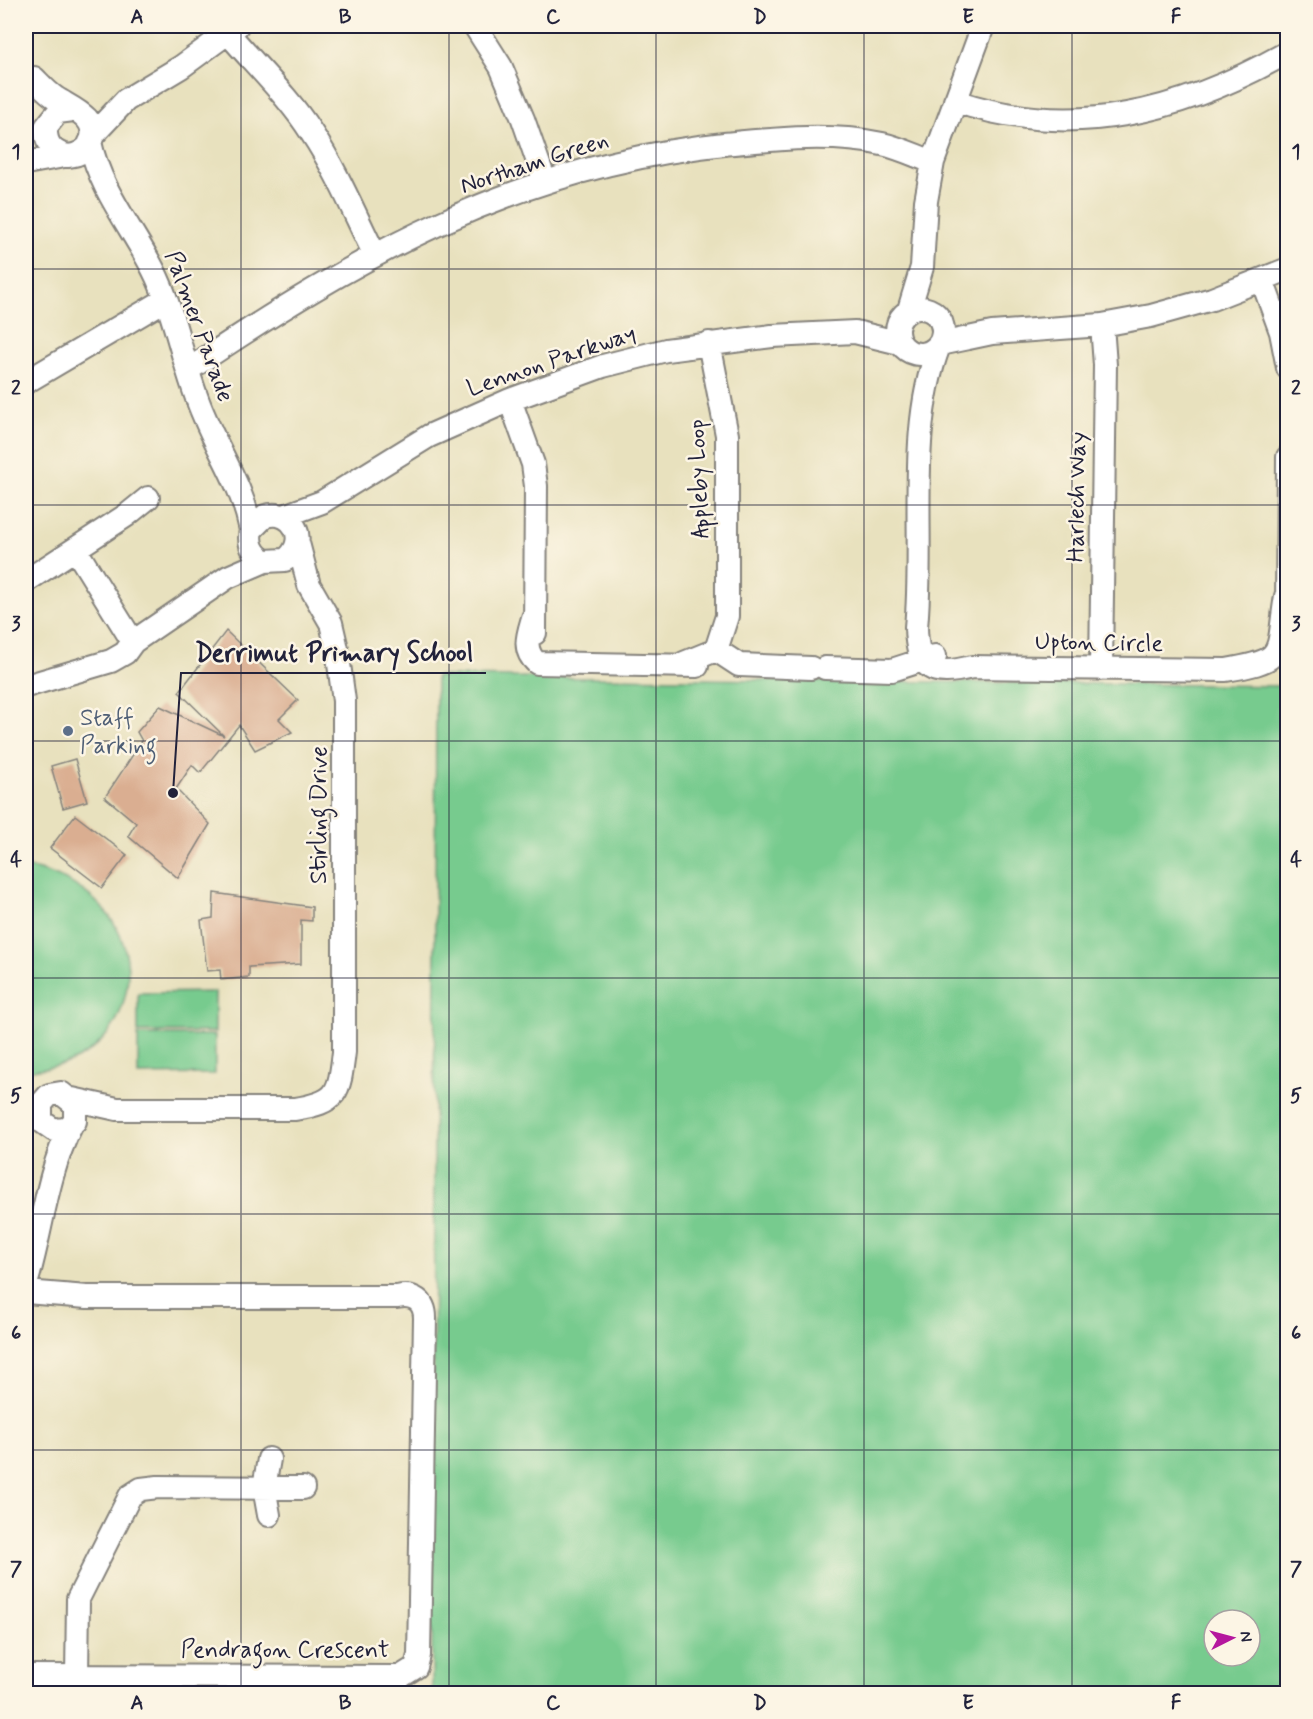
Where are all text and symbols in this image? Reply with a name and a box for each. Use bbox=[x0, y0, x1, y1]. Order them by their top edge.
text: A bbox=[130, 4, 144, 31]
text: B bbox=[339, 4, 352, 31]
text: C bbox=[546, 4, 561, 31]
text: D bbox=[753, 4, 767, 31]
text: E bbox=[962, 4, 974, 31]
text: F bbox=[1171, 4, 1182, 31]
street label: Northam Green bbox=[456, 125, 612, 202]
text: 1 bbox=[12, 139, 20, 166]
text: 1 bbox=[1292, 139, 1300, 166]
street label: Palmer Parade bbox=[157, 247, 240, 406]
street label: Lennon Parkway bbox=[463, 318, 640, 405]
text: 2 bbox=[11, 375, 21, 402]
text: 2 bbox=[1291, 375, 1301, 402]
street label: Appleby Loop bbox=[682, 419, 720, 539]
street label: Harlech Way bbox=[1061, 431, 1094, 563]
text: 3 bbox=[11, 611, 21, 638]
text: 3 bbox=[1291, 611, 1301, 638]
street label: Upton Circle bbox=[1035, 627, 1164, 660]
callout: Derrimut Primary School bbox=[181, 629, 486, 673]
text: Derrimut Primary School bbox=[195, 637, 473, 671]
place label: Staff Parking bbox=[80, 703, 157, 765]
marker: Staff Parking bbox=[61, 724, 75, 738]
street label: Stirling Drive bbox=[304, 746, 338, 884]
text: 4 bbox=[10, 847, 22, 874]
text: 4 bbox=[1290, 847, 1302, 874]
text: 5 bbox=[10, 1083, 22, 1110]
text: 5 bbox=[1290, 1083, 1302, 1110]
text: 6 bbox=[11, 1320, 21, 1347]
text: 6 bbox=[1291, 1320, 1301, 1347]
text: 7 bbox=[10, 1556, 22, 1583]
text: 7 bbox=[1290, 1556, 1302, 1583]
north arrow bbox=[1202, 1608, 1262, 1668]
text: N bbox=[1234, 1630, 1256, 1643]
street label: Pendragon Crescent bbox=[181, 1635, 389, 1669]
text: A bbox=[130, 1690, 144, 1717]
text: B bbox=[339, 1690, 352, 1717]
text: C bbox=[546, 1690, 561, 1717]
text: D bbox=[753, 1690, 767, 1717]
text: E bbox=[962, 1690, 974, 1717]
text: F bbox=[1171, 1690, 1182, 1717]

